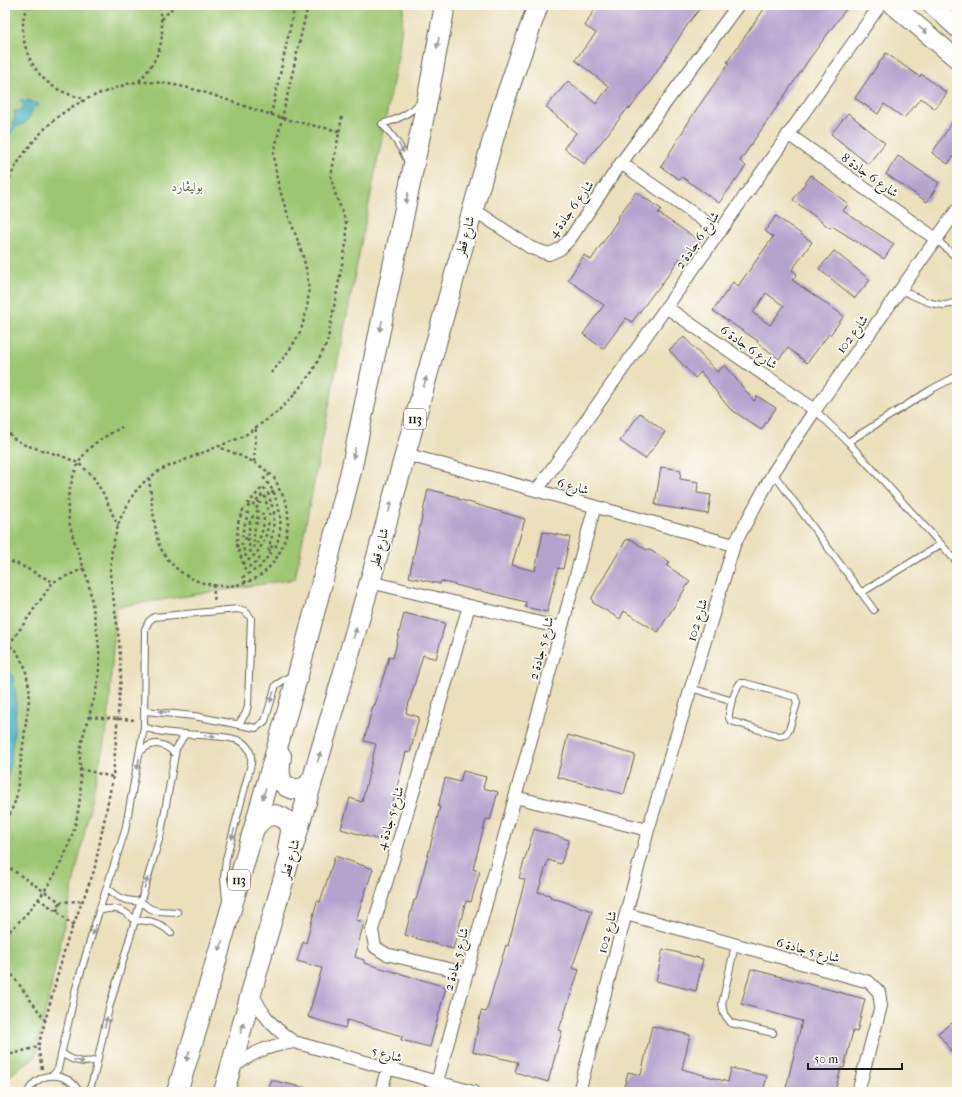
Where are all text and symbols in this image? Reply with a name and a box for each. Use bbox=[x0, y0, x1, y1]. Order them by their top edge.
one-way arrow bbox=[917, 26, 928, 35]
one-way arrow bbox=[435, 37, 441, 49]
one-way arrow bbox=[398, 143, 405, 154]
street label: شارع 6 جادة 8 bbox=[836, 150, 901, 203]
street label: شارع 6 جادة 4 bbox=[545, 177, 600, 243]
park label: بوليڤارد bbox=[171, 179, 203, 195]
one-way arrow bbox=[404, 192, 410, 204]
street label: شارع 6 جادة 2 bbox=[672, 209, 725, 274]
street label: شارع قطر bbox=[452, 214, 481, 261]
street label: شارع 102 bbox=[833, 312, 874, 358]
one-way arrow bbox=[377, 319, 383, 332]
street label: شارع 6 جادة 6 bbox=[715, 322, 781, 376]
one-way arrow bbox=[422, 376, 428, 388]
road number: 113 bbox=[404, 409, 426, 429]
one-way arrow bbox=[351, 447, 357, 459]
street label: شارع 6 bbox=[554, 475, 591, 501]
one-way arrow bbox=[388, 501, 394, 514]
street label: شارع قطر bbox=[366, 526, 395, 573]
street label: شارع 102 bbox=[683, 597, 714, 644]
street label: شارع 5 جادة 2 bbox=[525, 615, 560, 682]
one-way arrow bbox=[353, 626, 359, 639]
one-way arrow bbox=[269, 691, 275, 703]
one-way arrow bbox=[158, 709, 170, 716]
one-way arrow bbox=[204, 733, 216, 740]
one-way arrow bbox=[316, 751, 322, 763]
one-way arrow bbox=[135, 758, 141, 770]
street label: شارع 5 جادة 4 bbox=[373, 784, 411, 853]
one-way arrow bbox=[261, 788, 267, 800]
one-way arrow bbox=[230, 828, 236, 840]
street label: شارع قطر bbox=[277, 837, 307, 884]
road number: 113 bbox=[228, 870, 250, 890]
one-way arrow bbox=[143, 877, 149, 889]
street label: شارع 102 bbox=[594, 909, 624, 956]
one-way arrow bbox=[91, 924, 97, 936]
street label: شارع 5 جادة 2 bbox=[440, 926, 475, 993]
street label: شارع 5 جادة 6 bbox=[774, 934, 841, 970]
one-way arrow bbox=[217, 940, 223, 952]
one-way arrow bbox=[103, 1016, 109, 1028]
one-way arrow bbox=[239, 1021, 245, 1033]
street label: شارع 5 bbox=[369, 1043, 404, 1069]
scale bar bbox=[808, 1045, 902, 1071]
one-way arrow bbox=[185, 1051, 191, 1063]
text: 50 m bbox=[814, 1052, 838, 1066]
one-way arrow bbox=[72, 1059, 85, 1065]

